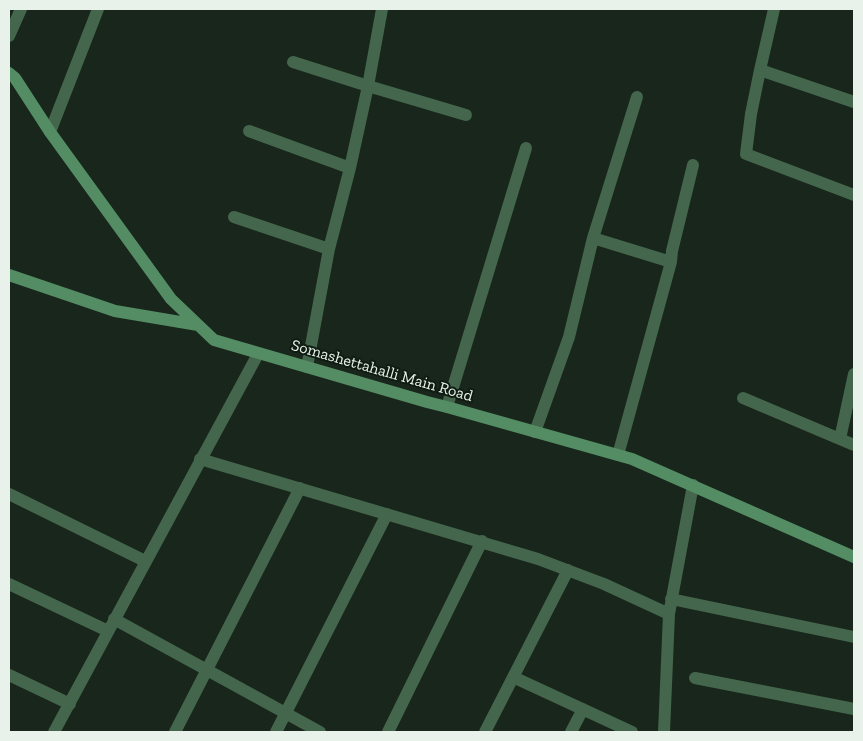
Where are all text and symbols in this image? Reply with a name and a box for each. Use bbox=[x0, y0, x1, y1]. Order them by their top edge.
street label: Somashettahalli Main Road bbox=[289, 336, 475, 406]

